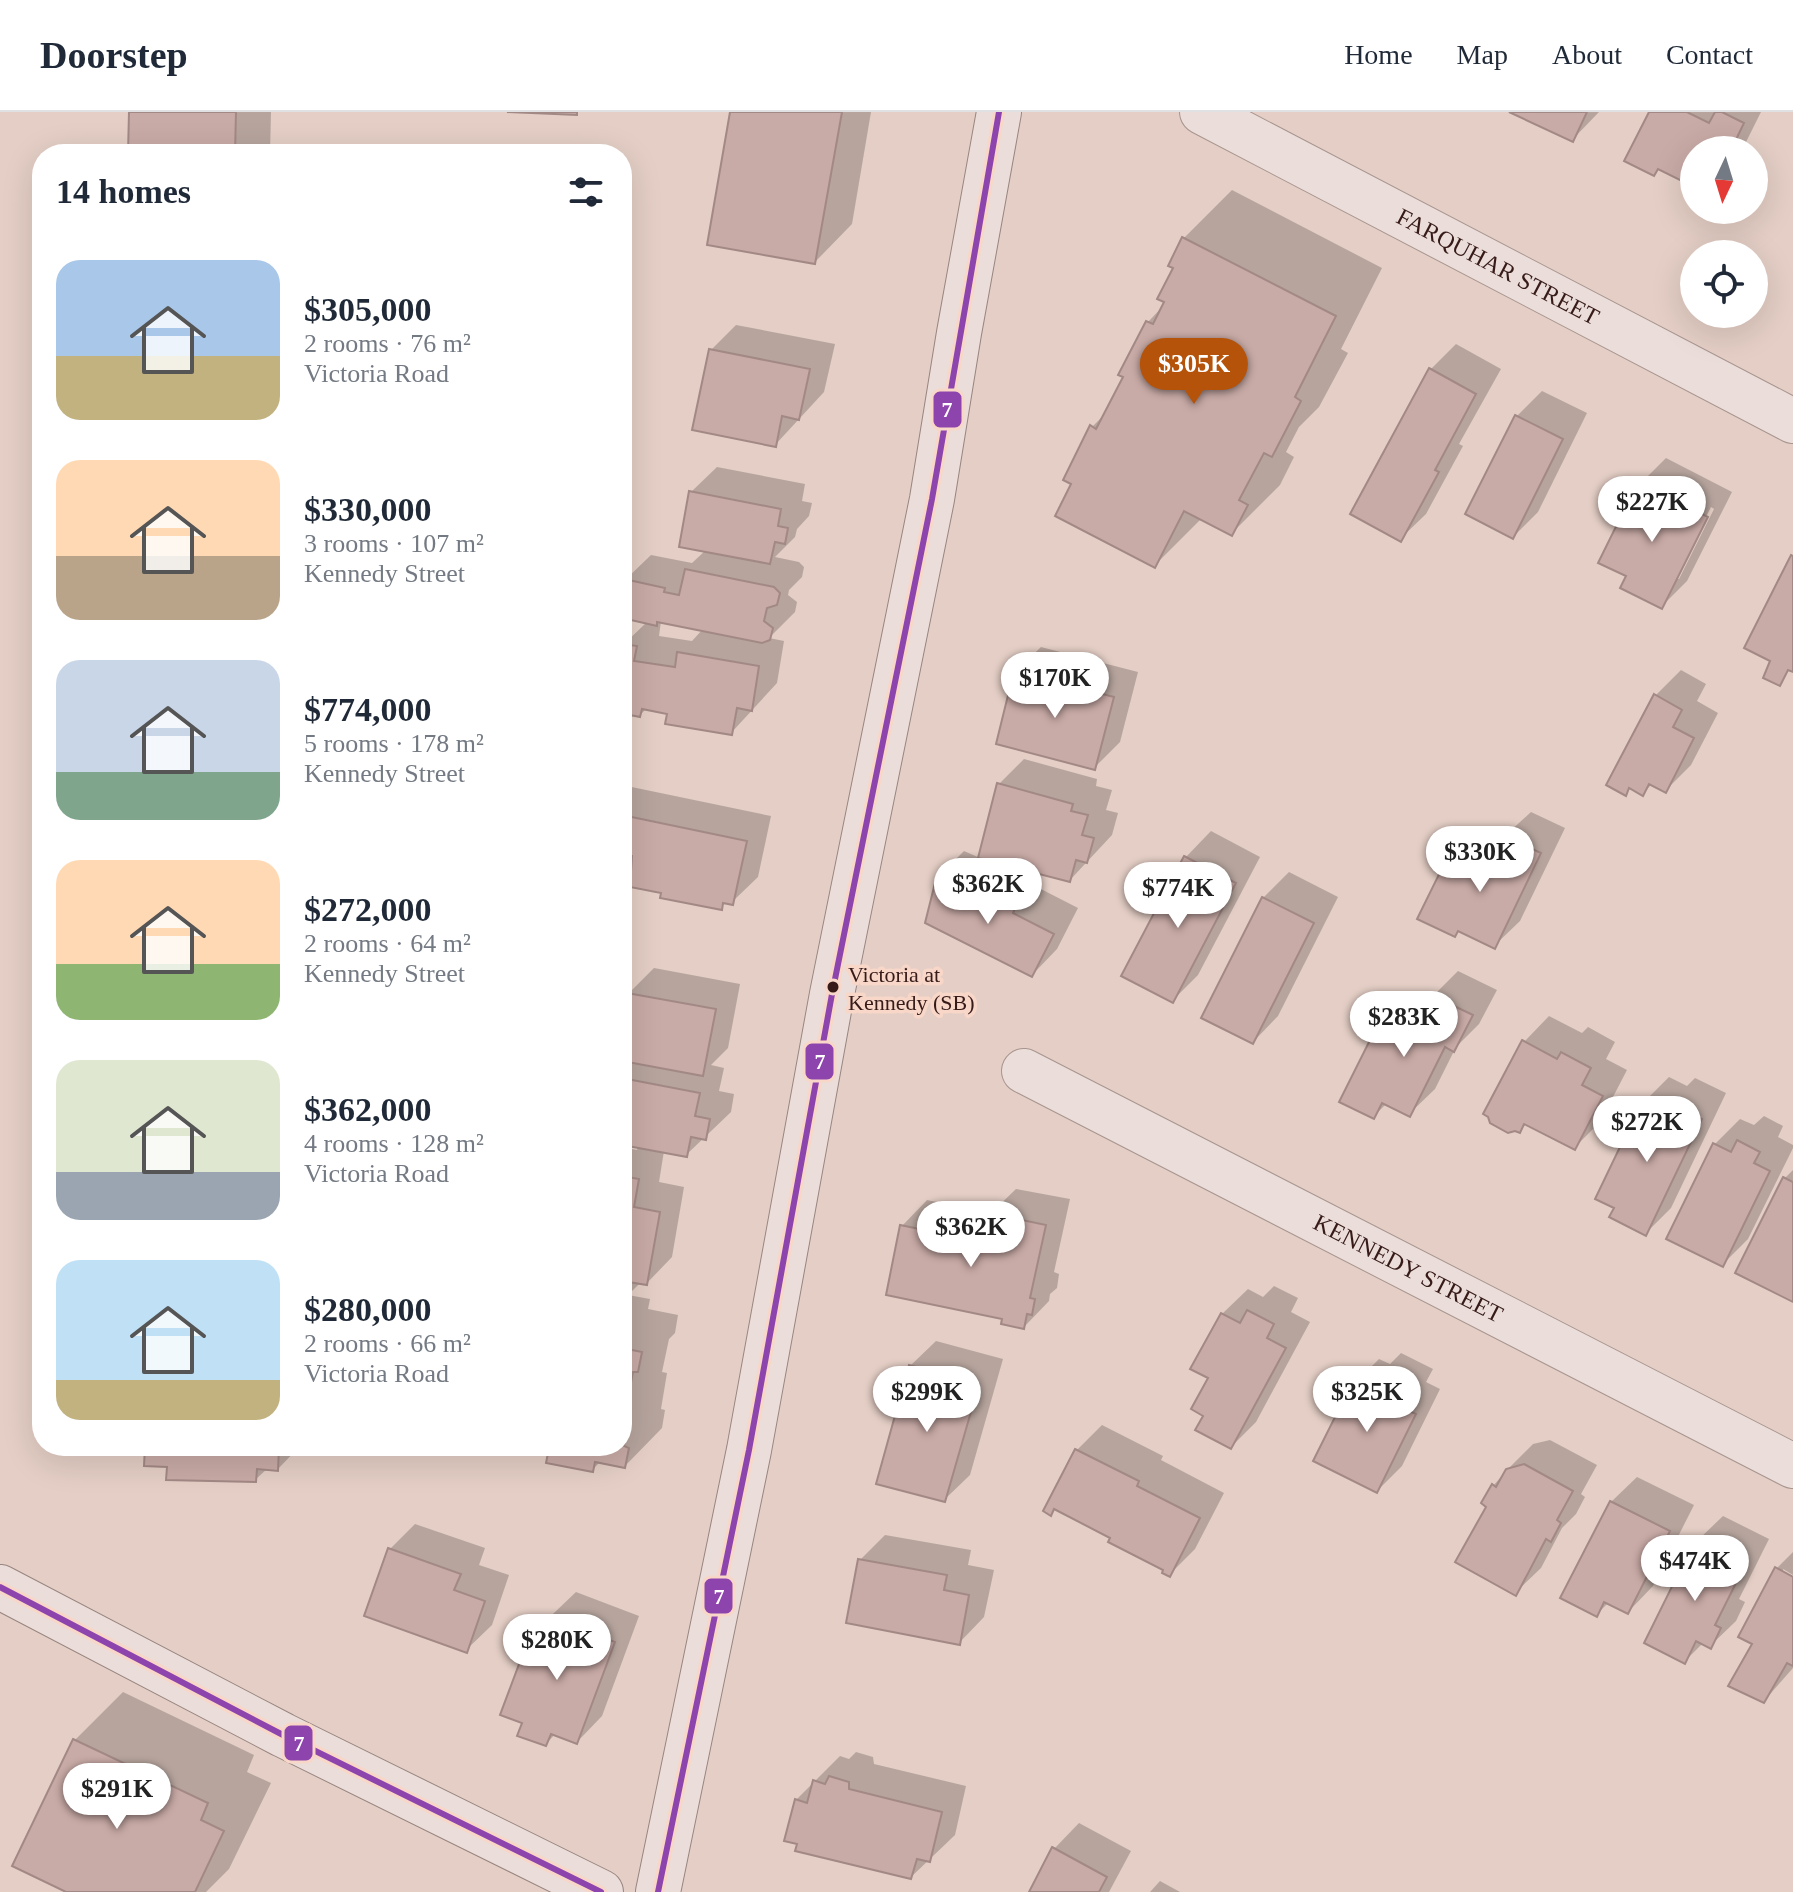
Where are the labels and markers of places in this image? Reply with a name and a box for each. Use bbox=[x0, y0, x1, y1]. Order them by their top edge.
pin: $305K bbox=[1138, 338, 1250, 406]
pin: $227K bbox=[1596, 476, 1708, 544]
pin: $170K bbox=[999, 652, 1111, 720]
pin: $330K bbox=[1424, 826, 1536, 894]
pin: $362K bbox=[932, 858, 1044, 926]
pin: $774K bbox=[1122, 862, 1234, 930]
place label: Victoria at Kennedy (SB) bbox=[848, 962, 974, 1015]
marker: Victoria at Kennedy (SB) bbox=[825, 979, 841, 995]
pin: $283K bbox=[1348, 991, 1460, 1059]
pin: $272K bbox=[1591, 1096, 1703, 1164]
pin: $362K bbox=[915, 1201, 1027, 1269]
pin: $299K bbox=[871, 1366, 983, 1434]
pin: $325K bbox=[1311, 1366, 1423, 1434]
pin: $474K bbox=[1639, 1535, 1751, 1603]
pin: $280K bbox=[501, 1614, 613, 1682]
pin: $291K bbox=[61, 1763, 173, 1831]

